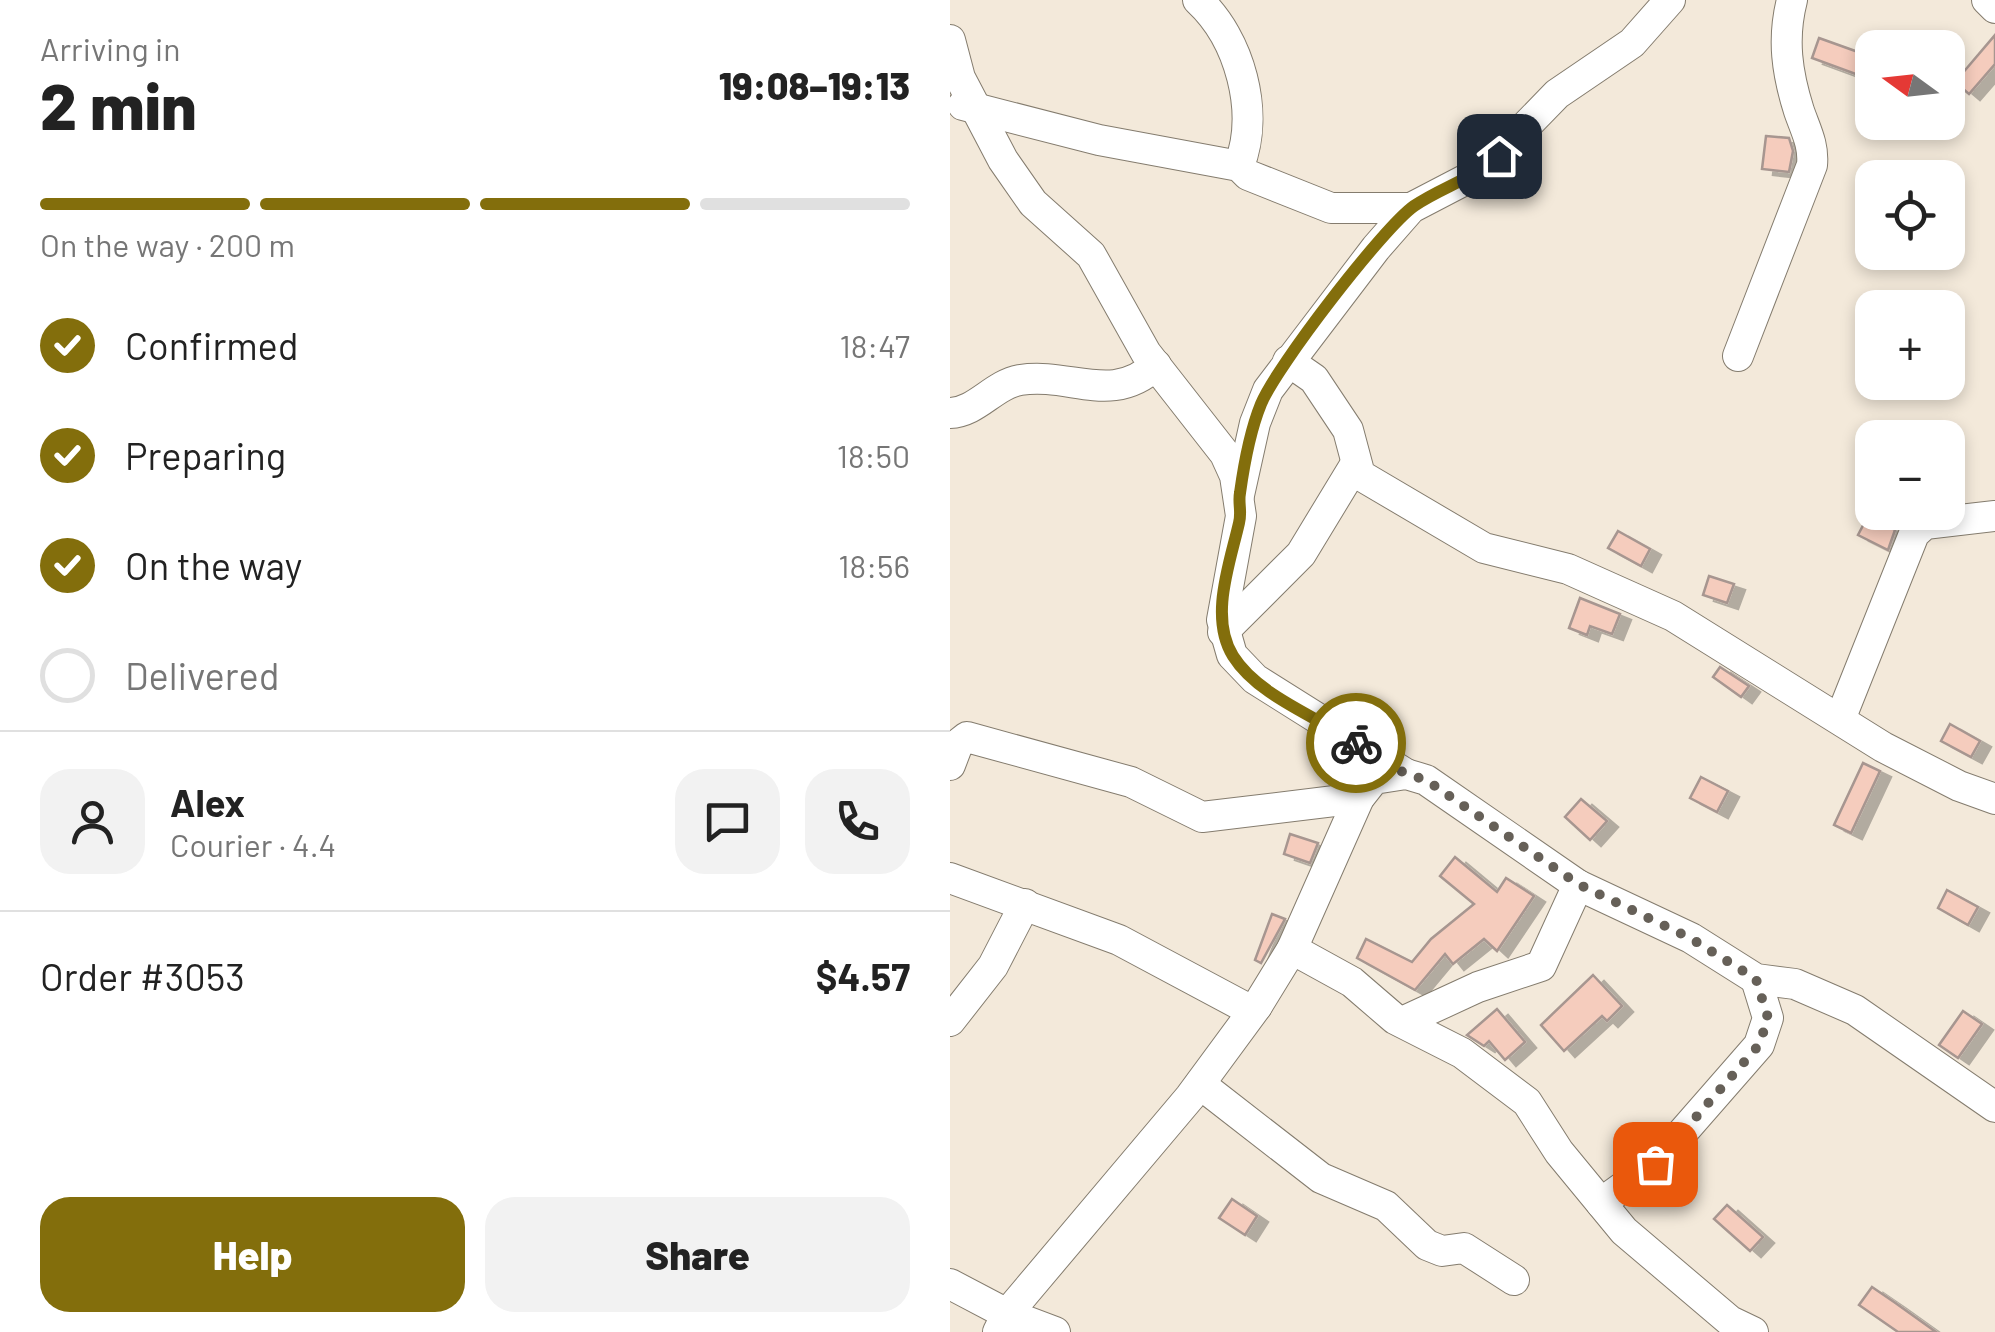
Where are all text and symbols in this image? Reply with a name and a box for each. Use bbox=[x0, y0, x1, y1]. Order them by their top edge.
text: Arriving in bbox=[40, 29, 180, 67]
north arrow bbox=[1855, 30, 1965, 140]
map controls bbox=[1855, 30, 1965, 530]
text: 19:08–19:13 bbox=[719, 62, 910, 108]
text: 2 min bbox=[40, 65, 197, 143]
pin bbox=[1457, 114, 1542, 199]
icon: home bbox=[1472, 129, 1527, 184]
button: locate bbox=[1855, 160, 1965, 270]
text: On the way · 200 m bbox=[40, 225, 295, 263]
button: + bbox=[1855, 290, 1965, 400]
icon: check bbox=[40, 318, 95, 373]
text: Confirmed bbox=[125, 322, 298, 368]
text: 18:47 bbox=[839, 326, 910, 364]
button: − bbox=[1855, 420, 1965, 530]
icon: check bbox=[40, 428, 95, 483]
text: Preparing bbox=[125, 432, 286, 478]
text: 18:50 bbox=[837, 436, 910, 474]
icon: check bbox=[40, 538, 95, 593]
text: On the way bbox=[125, 542, 302, 588]
text: 18:56 bbox=[838, 546, 910, 584]
text: Delivered bbox=[125, 652, 279, 698]
courier bbox=[1306, 693, 1406, 793]
icon: bike bbox=[1329, 716, 1384, 771]
button: person bbox=[40, 769, 145, 874]
button: chat bbox=[675, 769, 780, 874]
button: phone bbox=[805, 769, 910, 874]
text: Alex bbox=[170, 779, 245, 825]
text: Courier · 4.4 bbox=[170, 825, 336, 863]
text: Order #3053 bbox=[40, 953, 245, 999]
text: $4.57 bbox=[816, 953, 910, 999]
pin bbox=[1613, 1122, 1698, 1207]
icon: bag bbox=[1628, 1137, 1683, 1192]
button: Help bbox=[40, 1197, 465, 1312]
button: Share bbox=[485, 1197, 910, 1312]

